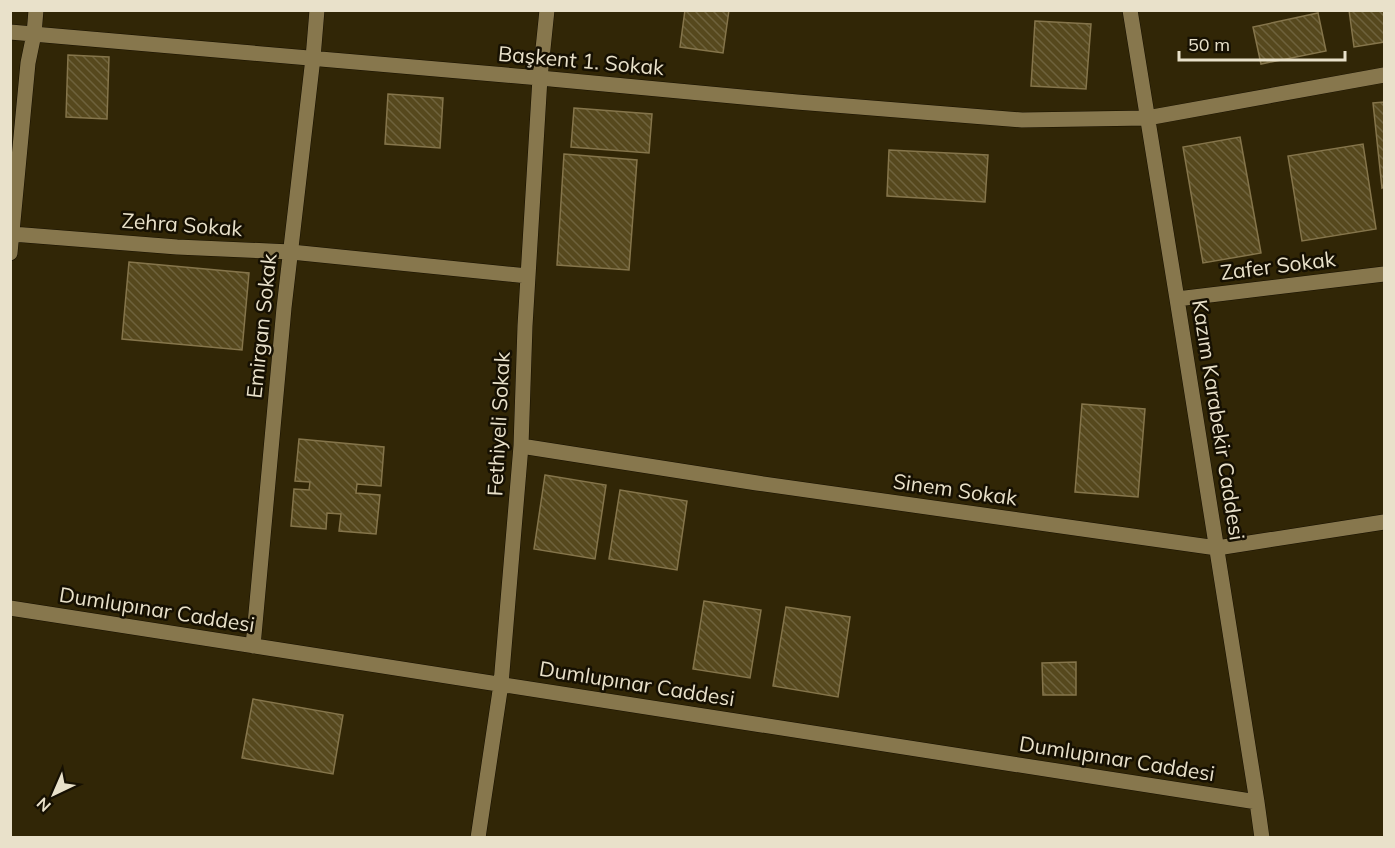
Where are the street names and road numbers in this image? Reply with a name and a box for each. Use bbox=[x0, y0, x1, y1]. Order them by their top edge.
street label: Başkent 1. Sokak bbox=[497, 40, 665, 80]
street label: Zehra Sokak bbox=[121, 207, 243, 241]
street label: Zafer Sokak bbox=[1219, 245, 1337, 285]
street label: Emirgan Sokak bbox=[240, 252, 282, 400]
street label: Kazım Karabekir Caddesi bbox=[1187, 298, 1251, 542]
street label: Fethiyeli Sokak bbox=[481, 351, 515, 497]
street label: Sinem Sokak bbox=[891, 467, 1019, 511]
street label: Dumlupınar Caddesi bbox=[58, 581, 257, 637]
street label: Dumlupınar Caddesi bbox=[538, 655, 737, 711]
street label: Dumlupınar Caddesi bbox=[1018, 730, 1217, 786]

